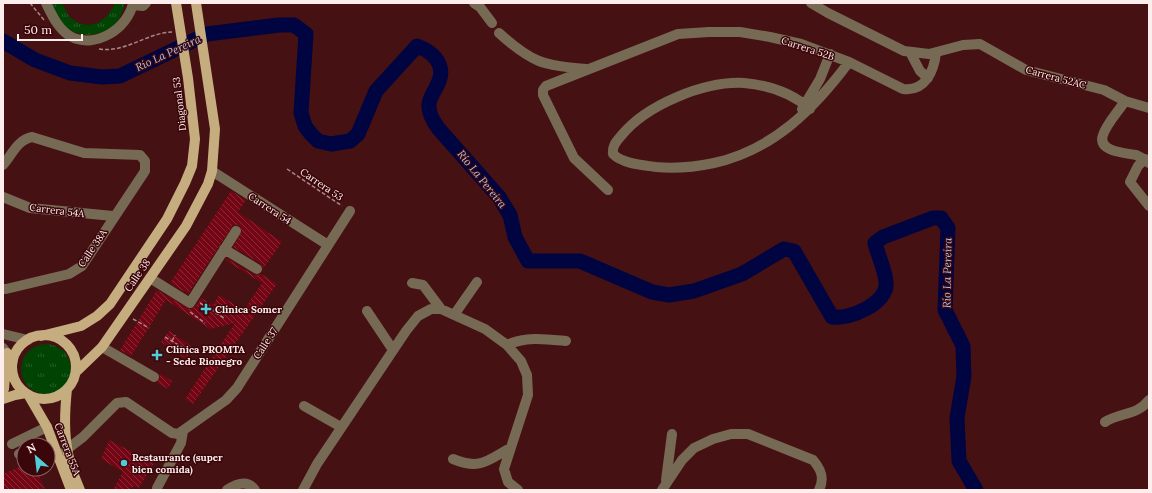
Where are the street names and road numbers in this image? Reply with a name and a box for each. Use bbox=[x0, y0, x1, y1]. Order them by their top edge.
street label: Carrera 52B bbox=[780, 34, 836, 63]
street label: Carrera 52AC bbox=[1024, 63, 1088, 92]
street label: Diagonal 53 bbox=[170, 76, 189, 132]
street label: Carrera 53 bbox=[298, 165, 346, 204]
street label: Carrera 54 bbox=[246, 190, 294, 228]
street label: Carrera 54A bbox=[29, 201, 86, 220]
street label: Calle 38A bbox=[75, 226, 110, 270]
street label: Calle 38 bbox=[122, 256, 154, 294]
street label: Calle 37 bbox=[250, 324, 281, 362]
street label: Carrera 55A bbox=[52, 421, 84, 478]

